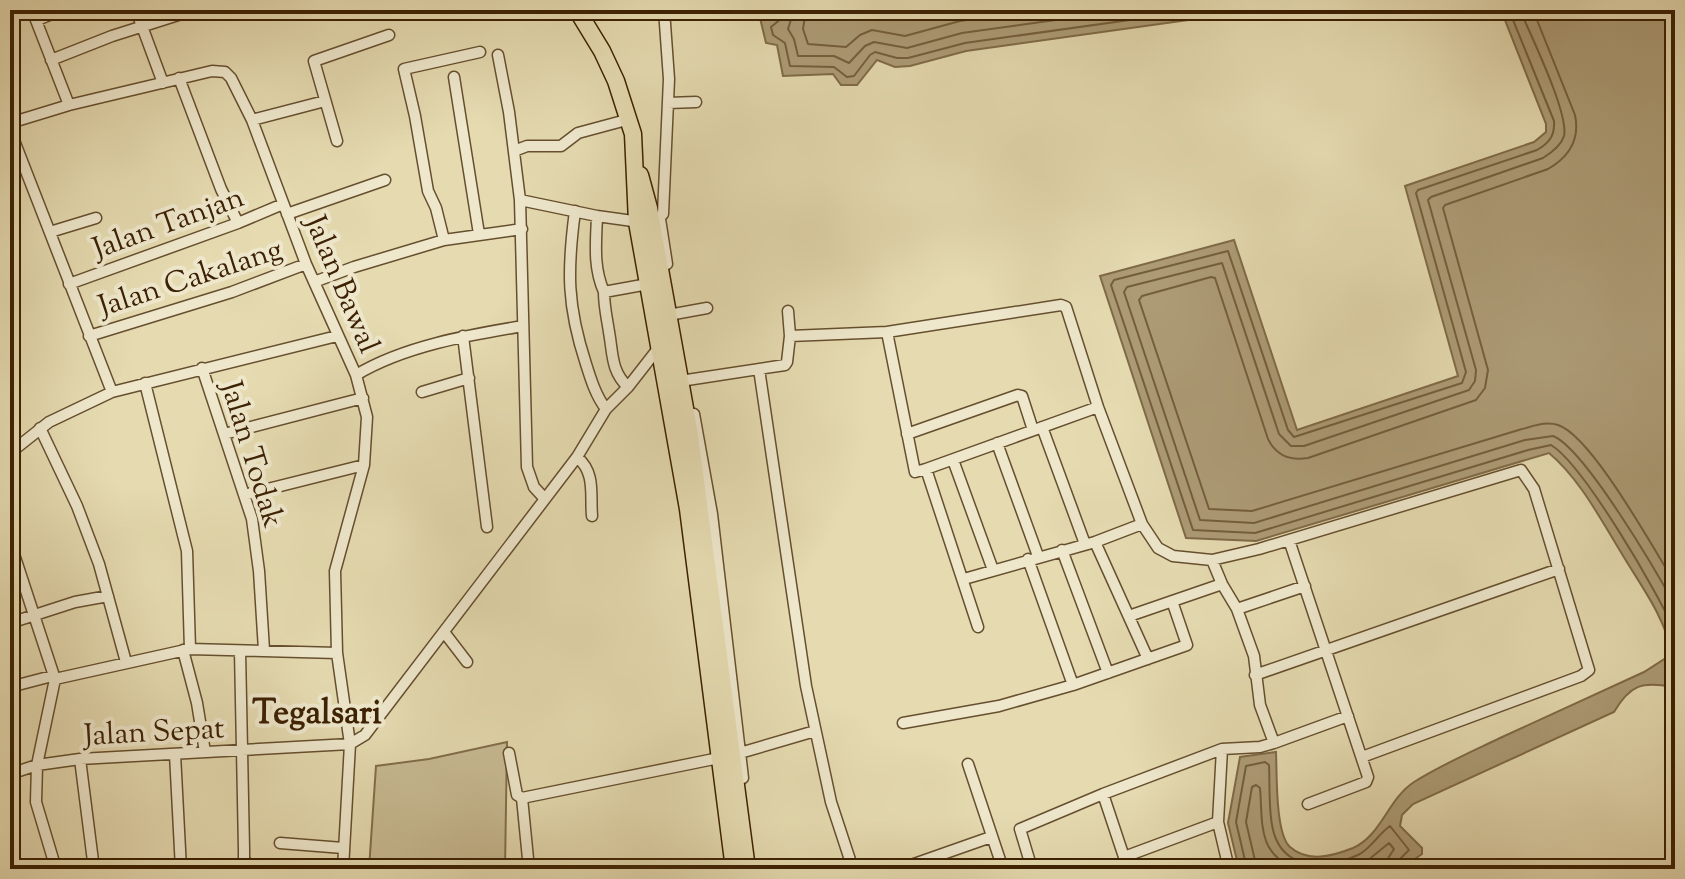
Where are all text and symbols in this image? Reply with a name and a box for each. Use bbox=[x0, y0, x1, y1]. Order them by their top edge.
street label: Jalan Tanjan bbox=[85, 177, 251, 272]
street label: Jalan Bawal bbox=[292, 208, 389, 360]
street label: Jalan Cakalang bbox=[91, 229, 288, 330]
street label: Jalan Todak bbox=[207, 374, 293, 533]
district label: Tegalsari bbox=[252, 690, 382, 739]
street label: Jalan Sepat bbox=[81, 708, 226, 759]

